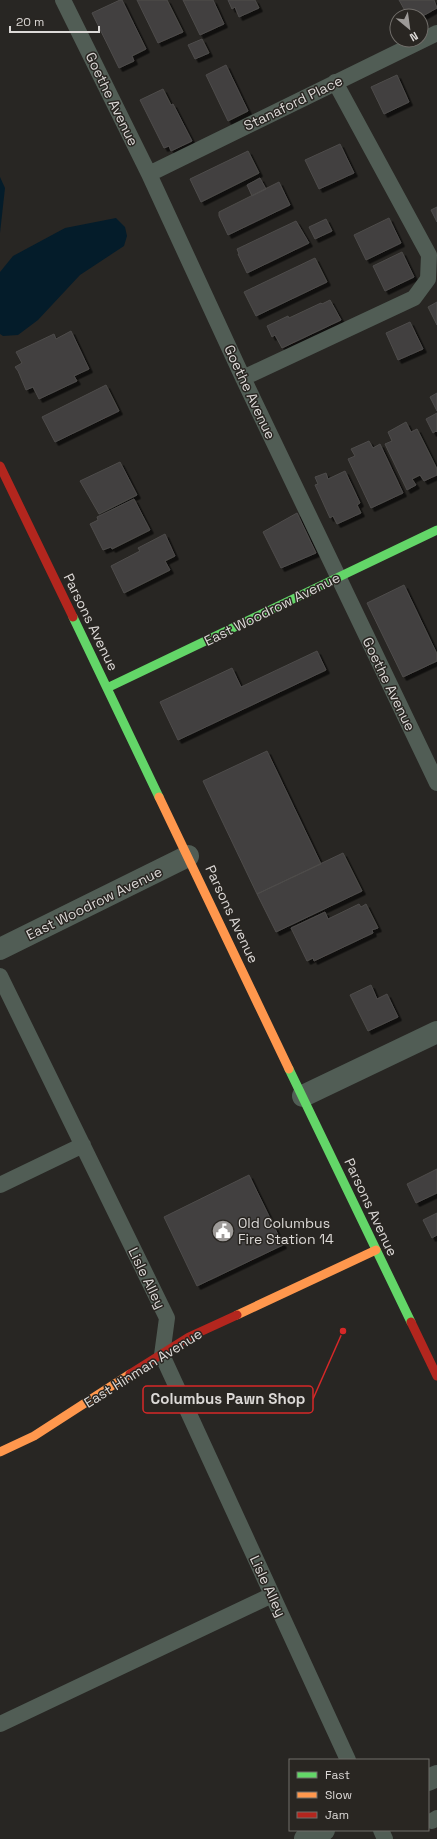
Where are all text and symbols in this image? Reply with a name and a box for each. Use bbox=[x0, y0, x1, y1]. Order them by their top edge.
scale bar bbox=[10, 8, 99, 34]
north arrow bbox=[389, 8, 429, 48]
text: 20 m bbox=[16, 14, 44, 30]
text: N bbox=[407, 29, 420, 45]
street label: Goethe Avenue bbox=[82, 49, 142, 149]
street label: Stanaford Place bbox=[241, 71, 345, 135]
street label: Goethe Avenue bbox=[220, 342, 280, 442]
street label: East Woodrow Avenue bbox=[201, 568, 343, 650]
street label: Parsons Avenue bbox=[60, 570, 122, 674]
street label: Goethe Avenue bbox=[359, 634, 419, 734]
street label: East Woodrow Avenue bbox=[23, 862, 165, 944]
street label: Parsons Avenue bbox=[201, 862, 263, 966]
street label: Parsons Avenue bbox=[340, 1155, 402, 1259]
place label: Old Columbus Fire Station 14 bbox=[238, 1214, 334, 1248]
public building icon: Old Columbus Fire Station 14 bbox=[210, 1218, 236, 1244]
street label: Lisle Alley bbox=[124, 1244, 170, 1312]
street label: East Hinman Avenue bbox=[81, 1324, 205, 1412]
callout: Columbus Pawn Shop bbox=[143, 1386, 313, 1413]
text: Columbus Pawn Shop bbox=[151, 1389, 305, 1408]
street label: Lisle Alley bbox=[246, 1552, 290, 1620]
legend bbox=[289, 1759, 429, 1831]
text: Fast bbox=[325, 1767, 350, 1783]
text: Slow bbox=[325, 1787, 352, 1803]
text: Jam bbox=[325, 1807, 349, 1823]

